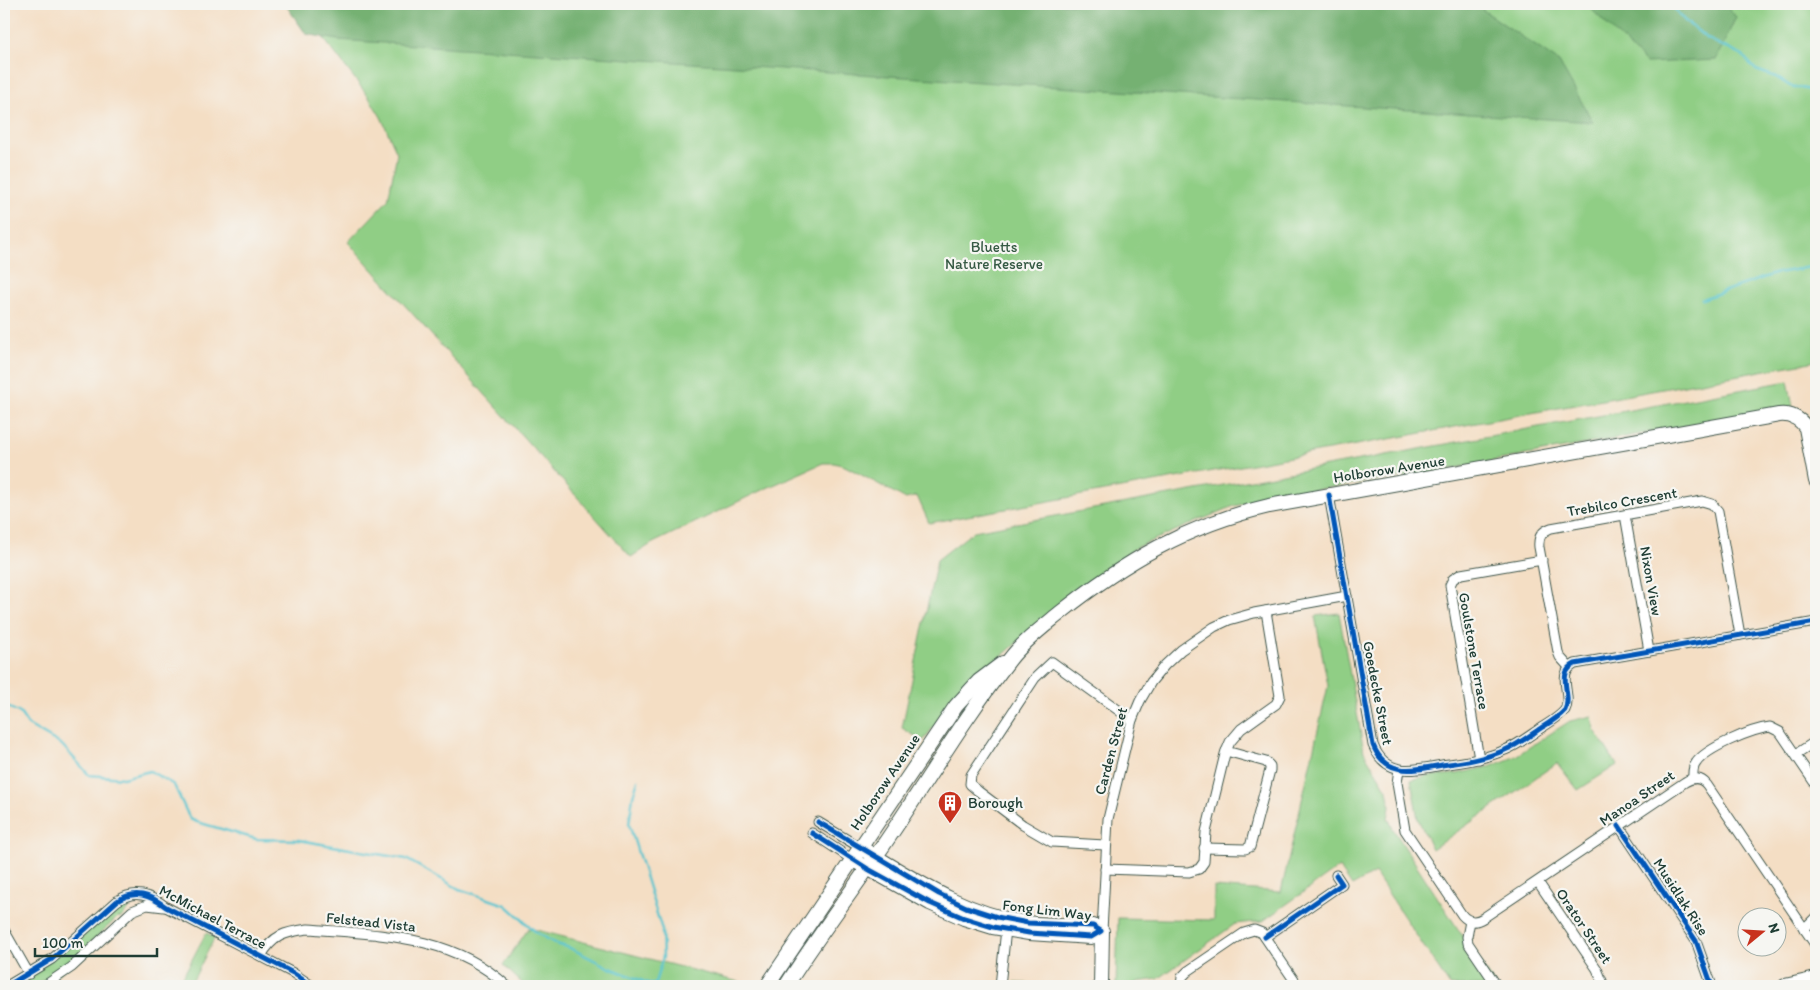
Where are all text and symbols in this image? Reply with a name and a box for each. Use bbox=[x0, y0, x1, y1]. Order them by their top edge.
park label: Bluetts Nature Reserve bbox=[945, 238, 1043, 273]
street label: Holborow Avenue bbox=[1332, 451, 1446, 487]
street label: Trebilco Crescent bbox=[1566, 483, 1679, 521]
street label: Nixon View bbox=[1636, 545, 1666, 617]
street label: Goulstone Terrace bbox=[1455, 591, 1493, 711]
street label: Goedecke Street bbox=[1359, 640, 1397, 747]
street label: Carden Street bbox=[1091, 705, 1131, 797]
street label: Holborow Avenue bbox=[846, 730, 924, 834]
street label: Manoa Street bbox=[1596, 766, 1678, 830]
building icon: Borough bbox=[937, 790, 963, 824]
place label: Borough bbox=[968, 794, 1023, 812]
street label: Musidlak Rise bbox=[1649, 855, 1713, 939]
street label: McMichael Terrace bbox=[156, 881, 270, 953]
street label: Orator Street bbox=[1552, 885, 1616, 967]
street label: Fong Lim Way bbox=[1002, 896, 1092, 924]
street label: Felstead Vista bbox=[325, 908, 417, 936]
north arrow bbox=[1738, 908, 1788, 958]
text: N bbox=[1764, 921, 1783, 935]
scale bar bbox=[35, 925, 158, 957]
text: 100 m bbox=[42, 934, 84, 952]

